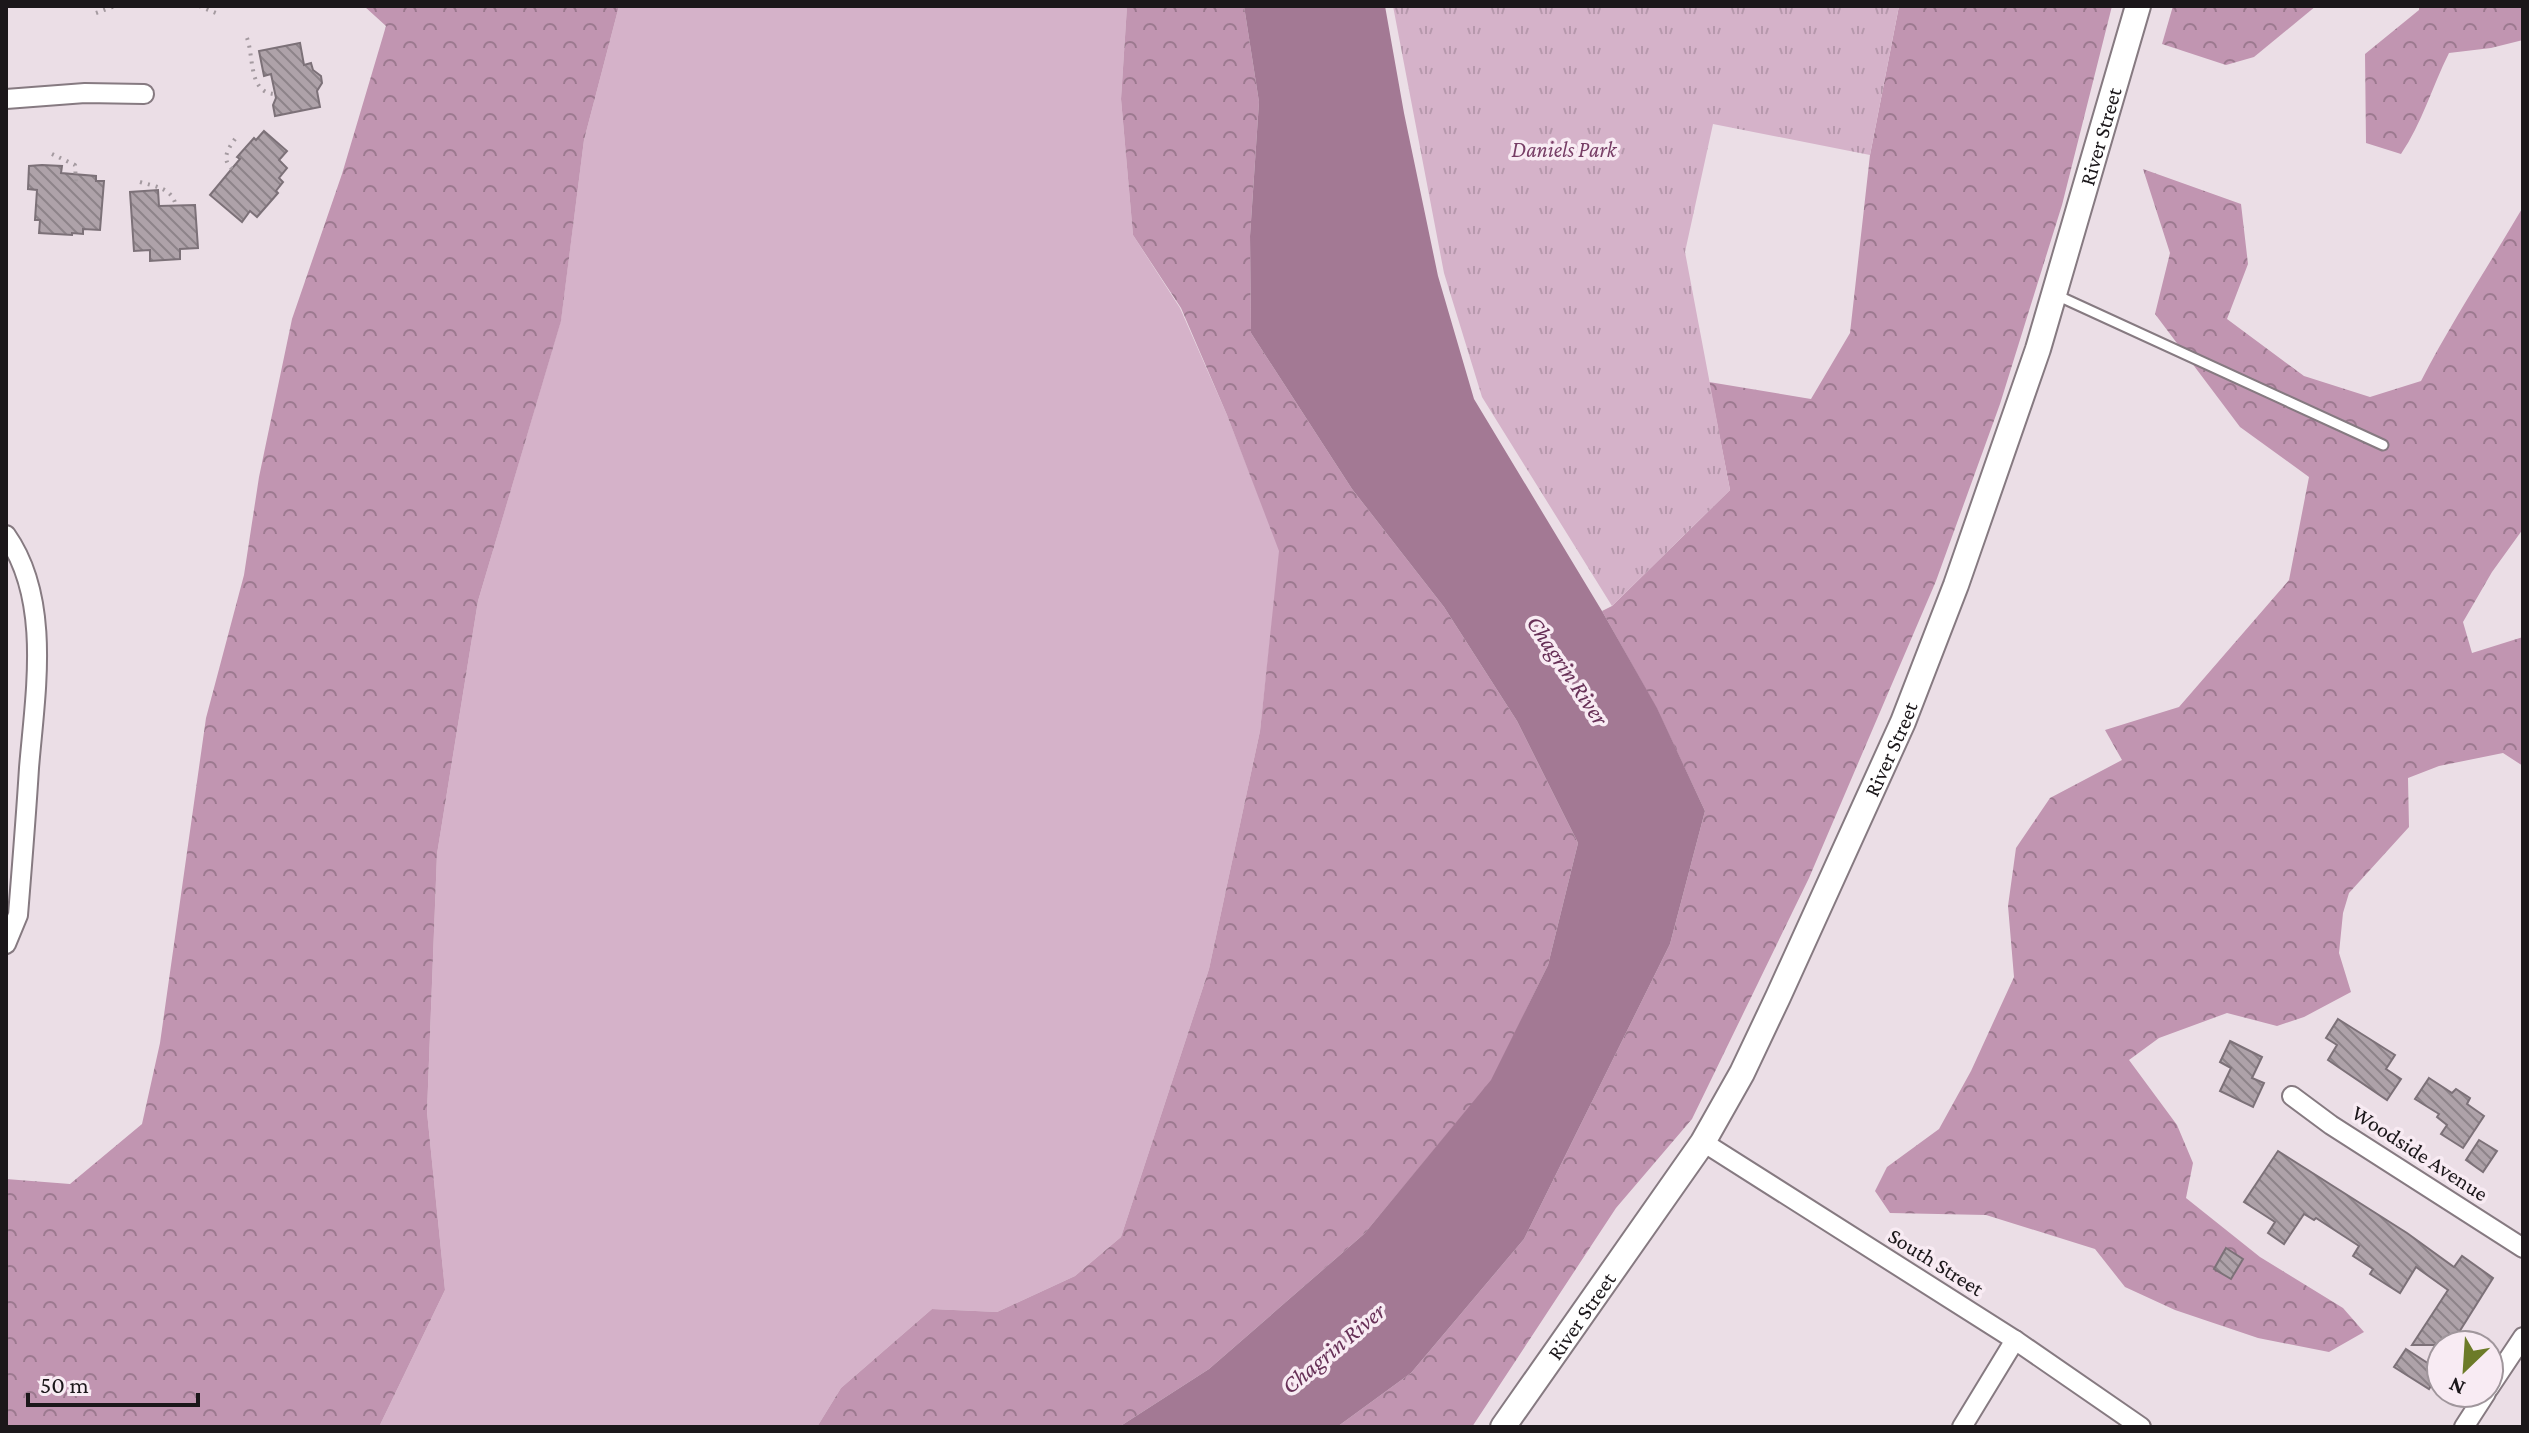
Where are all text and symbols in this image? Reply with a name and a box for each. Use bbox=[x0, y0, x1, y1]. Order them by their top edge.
street label: River Street bbox=[2074, 83, 2126, 188]
park label: Daniels Park bbox=[1512, 137, 1618, 162]
water label: Chagrin River bbox=[1522, 610, 1615, 730]
street label: River Street bbox=[1858, 697, 1922, 800]
street label: Woodside Avenue bbox=[2347, 1100, 2493, 1206]
street label: South Street bbox=[1884, 1223, 1989, 1301]
street label: River Street bbox=[1542, 1267, 1621, 1364]
water label: Chagrin River bbox=[1276, 1297, 1391, 1399]
north arrow bbox=[2425, 1329, 2505, 1409]
scale bar bbox=[28, 1357, 198, 1407]
text: 50 m bbox=[40, 1371, 89, 1398]
text: N bbox=[2445, 1372, 2469, 1401]

